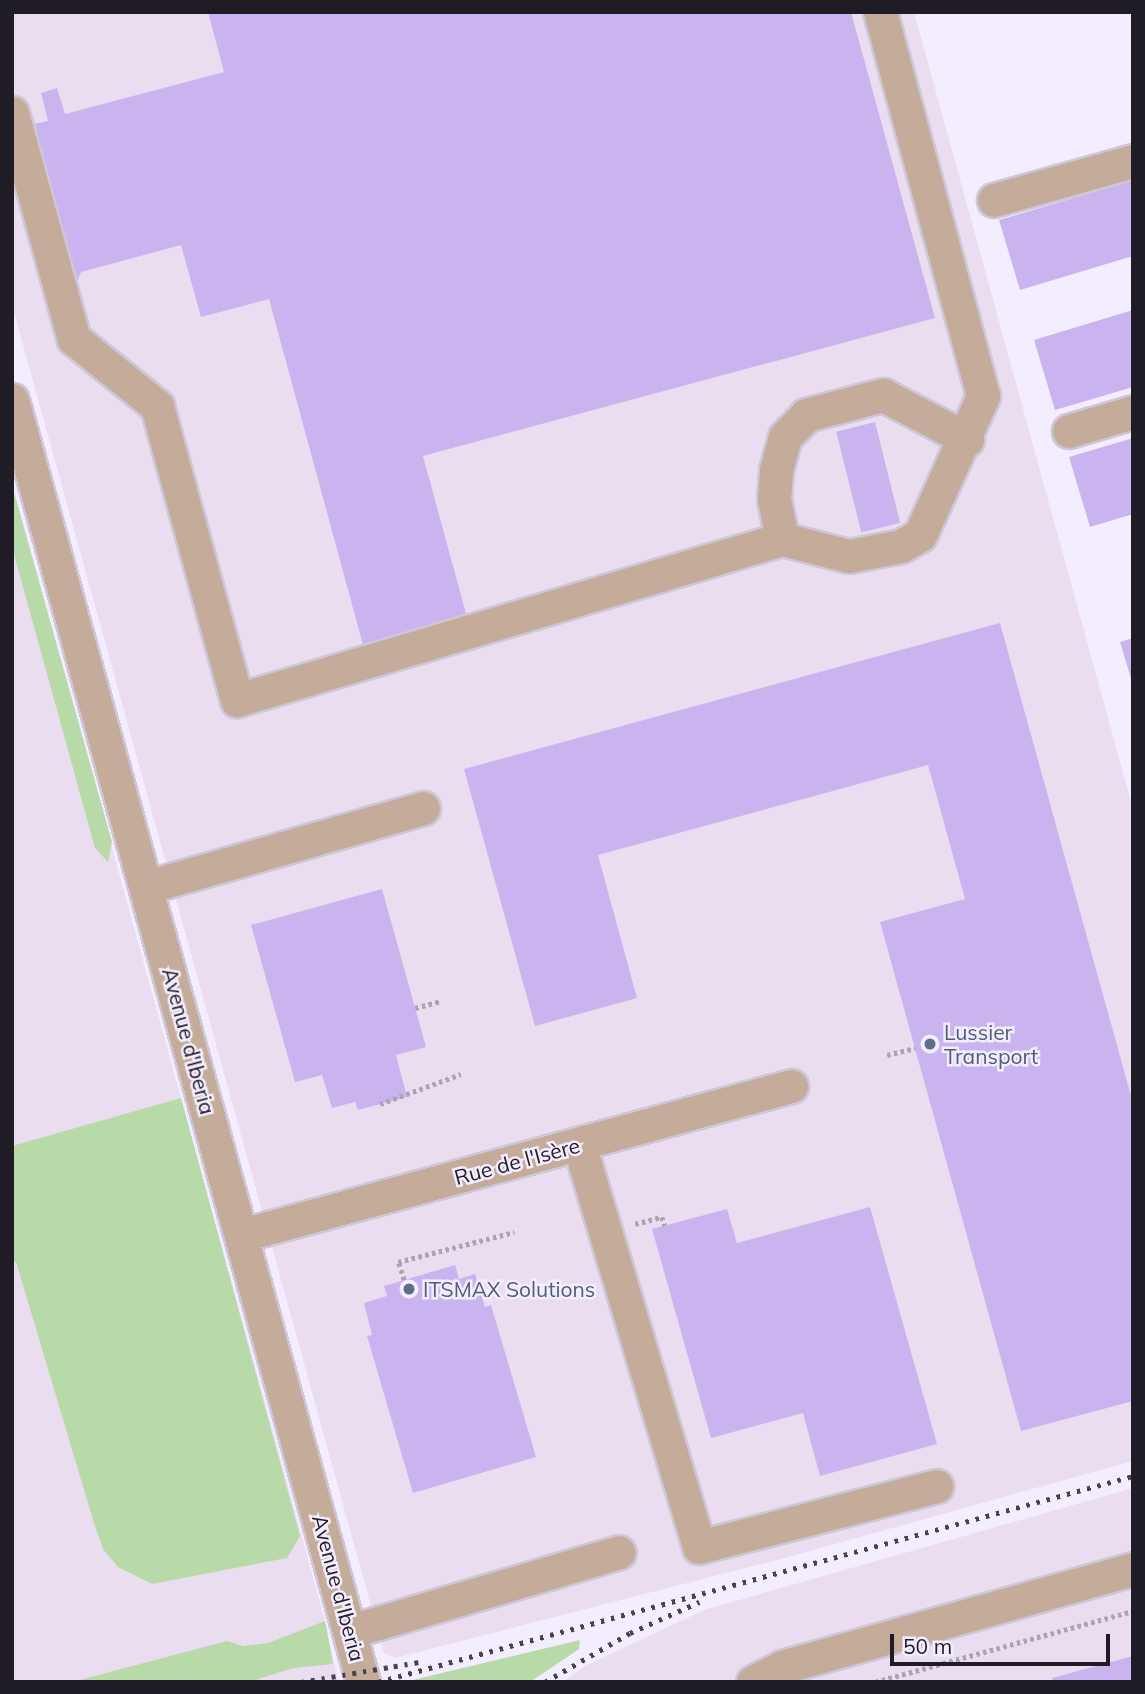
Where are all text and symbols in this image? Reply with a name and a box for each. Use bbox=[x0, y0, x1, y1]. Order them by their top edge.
street label: Avenue d'Iberia bbox=[157, 965, 221, 1117]
place label: Lussier Transport bbox=[944, 1019, 1038, 1069]
marker: Lussier Transport bbox=[922, 1036, 938, 1052]
street label: Rue de l'Isère bbox=[451, 1132, 583, 1190]
place label: ITSMAX Solutions bbox=[423, 1276, 595, 1302]
marker: ITSMAX Solutions bbox=[401, 1281, 417, 1297]
street label: Avenue d'Iberia bbox=[307, 1512, 371, 1664]
scale bar bbox=[893, 1620, 1114, 1664]
text: 50 m bbox=[903, 1633, 952, 1659]

